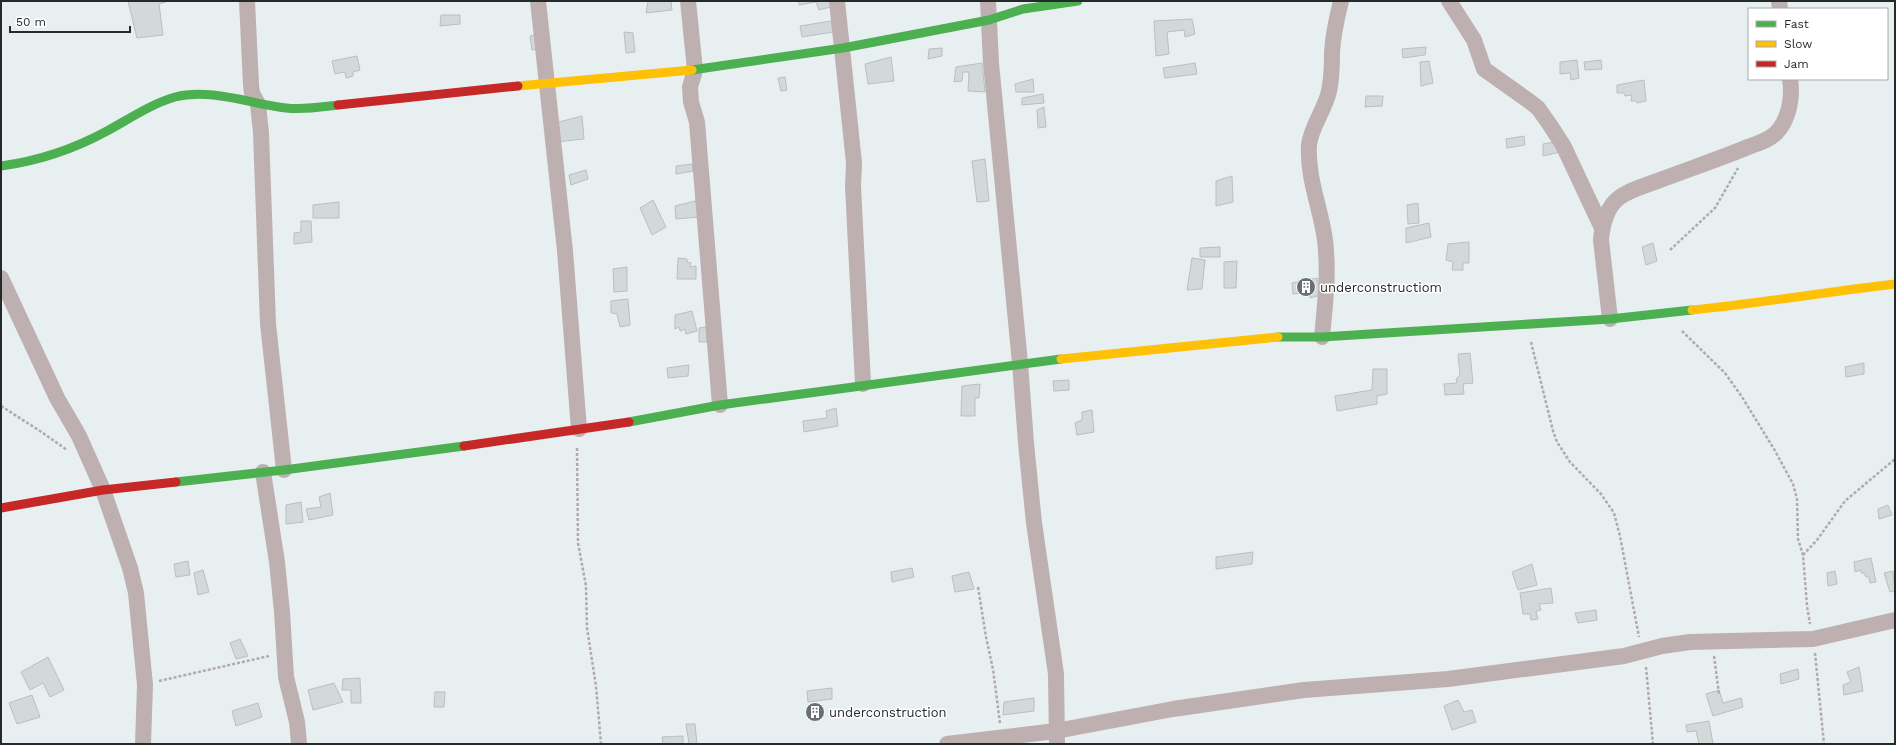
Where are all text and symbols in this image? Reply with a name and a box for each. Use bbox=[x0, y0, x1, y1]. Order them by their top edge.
scale bar bbox=[10, 8, 130, 34]
legend bbox=[1748, 8, 1888, 80]
text: 50 m bbox=[16, 15, 46, 29]
text: Fast bbox=[1784, 17, 1809, 31]
text: Slow bbox=[1784, 37, 1812, 51]
text: Jam bbox=[1784, 57, 1809, 71]
building icon: underconstructiom bbox=[1295, 276, 1317, 298]
place label: underconstructiom bbox=[1320, 280, 1442, 295]
building icon: underconstruction bbox=[804, 701, 826, 723]
place label: underconstruction bbox=[829, 705, 947, 720]

